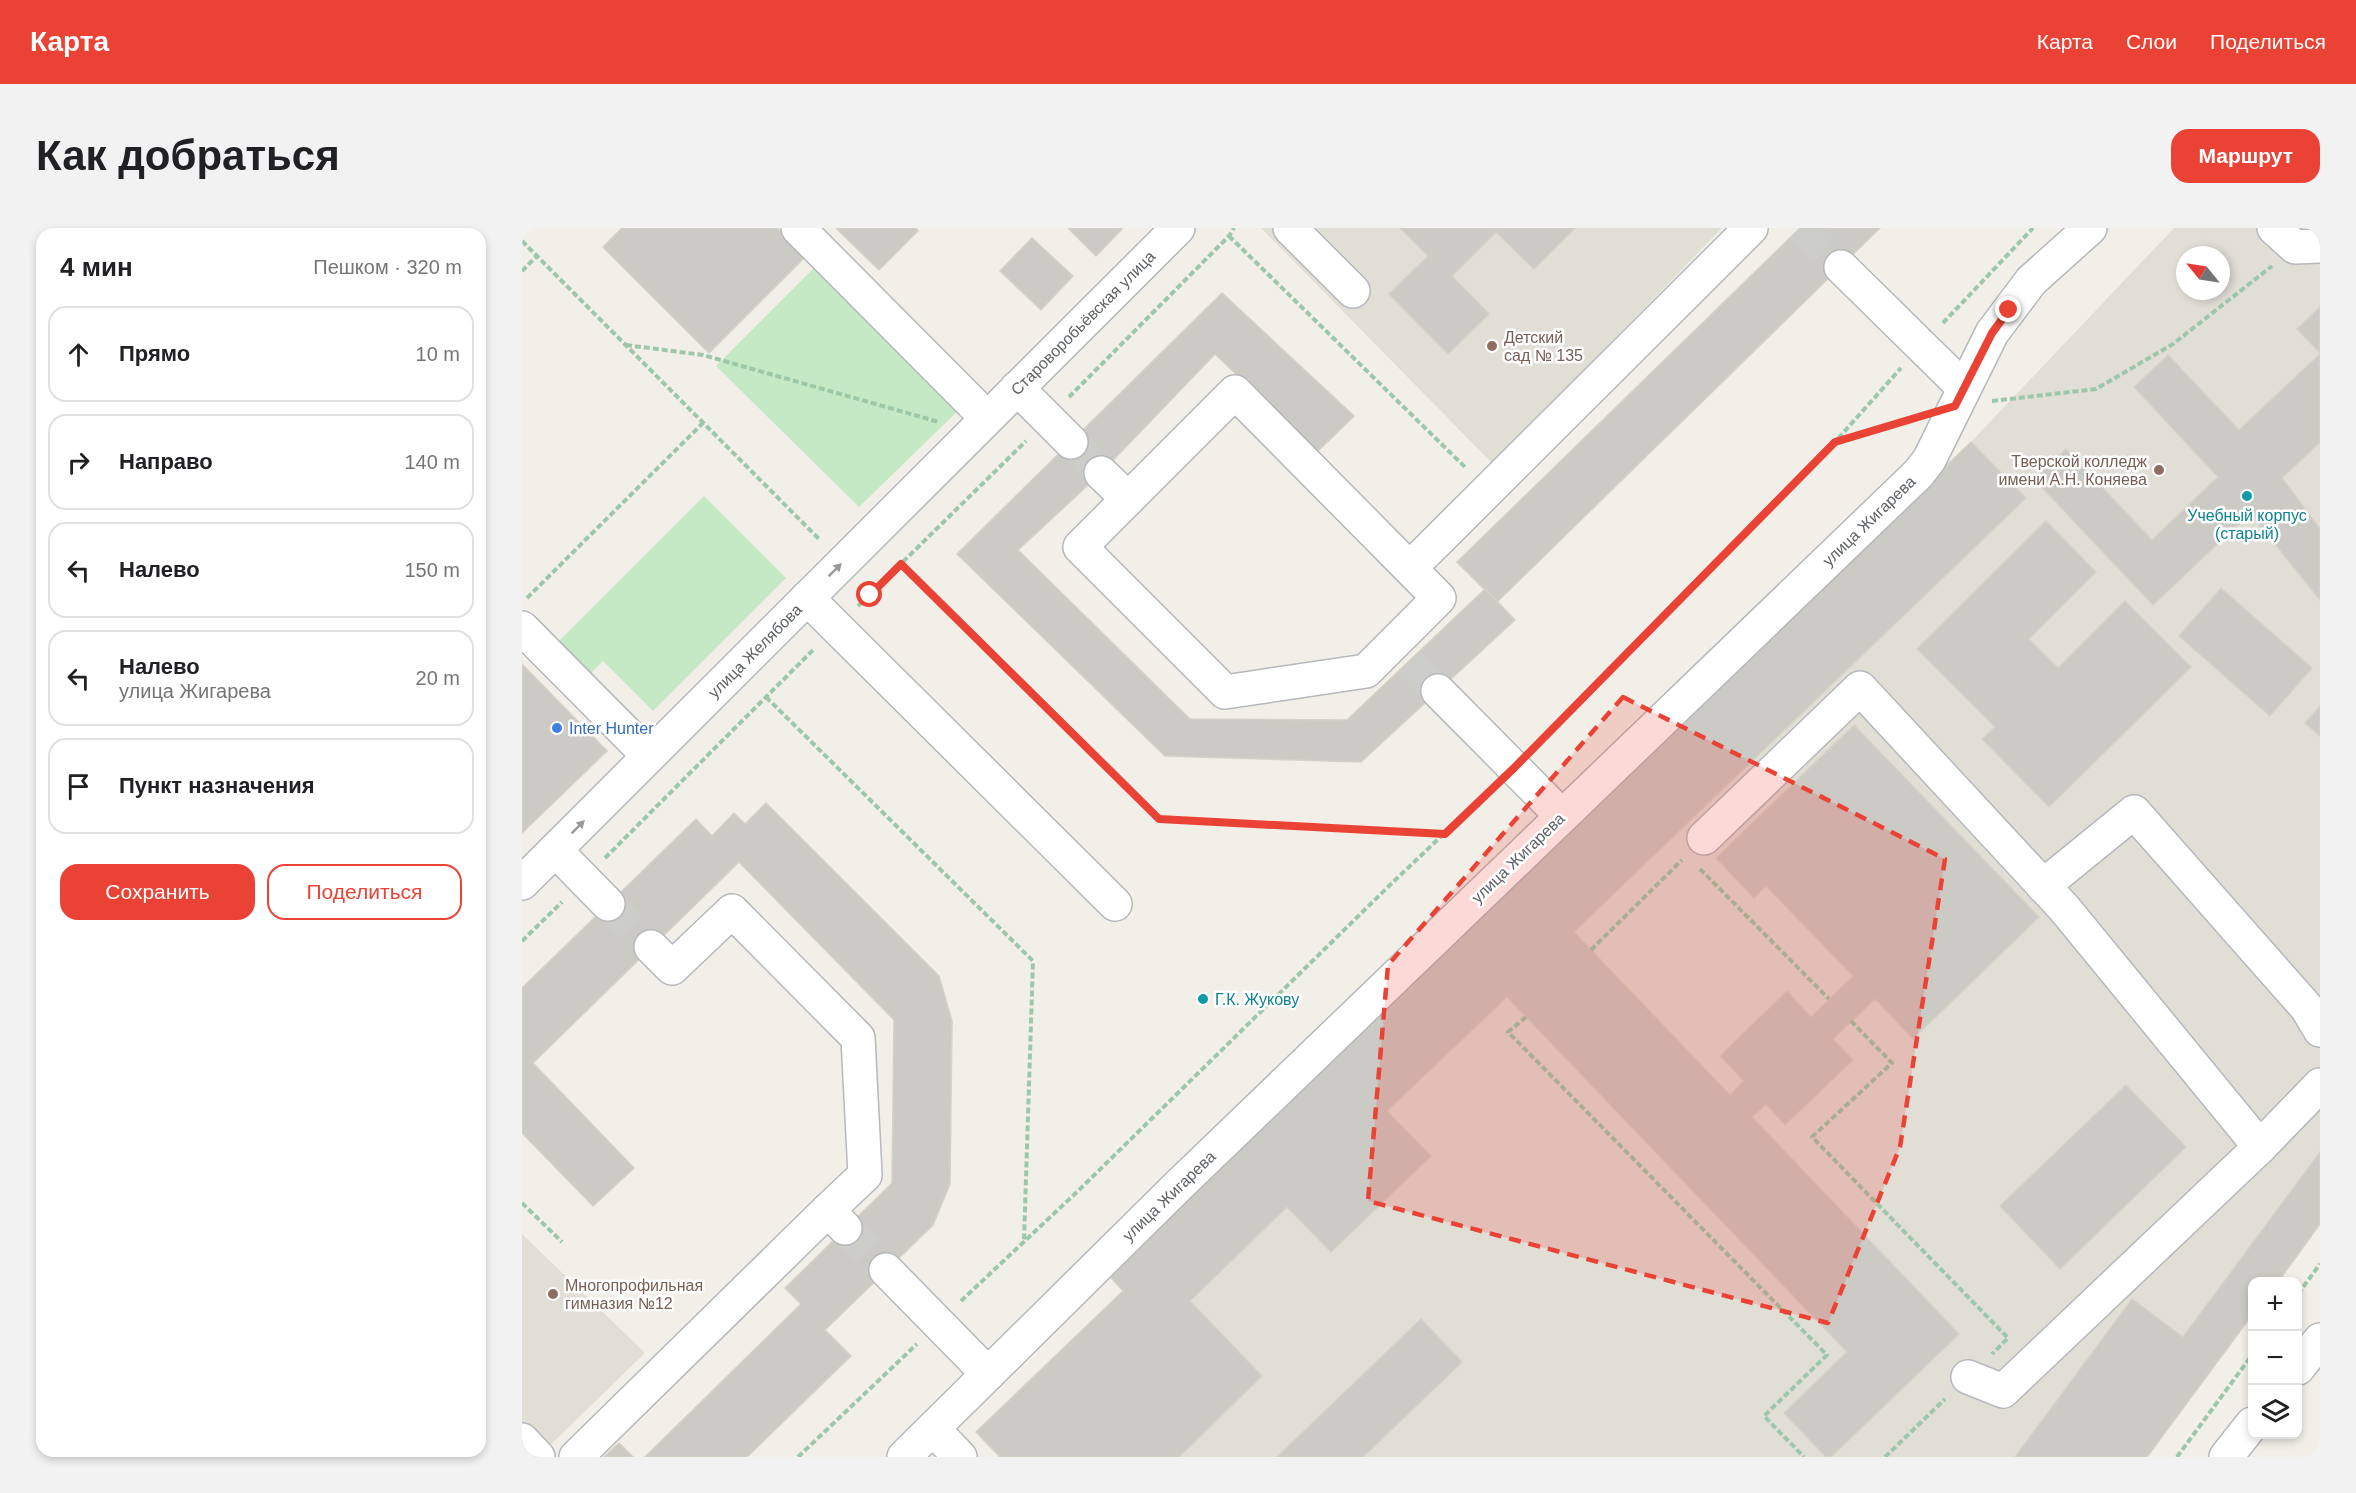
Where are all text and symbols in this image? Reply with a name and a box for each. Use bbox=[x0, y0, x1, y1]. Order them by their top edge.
text: Карта bbox=[30, 26, 109, 57]
text: Карта bbox=[2037, 30, 2093, 53]
text: Слои bbox=[2126, 30, 2177, 53]
text: Поделиться bbox=[2210, 30, 2326, 53]
button: Маршрут bbox=[2171, 129, 2320, 183]
text: Как добраться bbox=[36, 132, 340, 179]
north arrow bbox=[2176, 246, 2230, 300]
street label: Староворобьёвская улица bbox=[1008, 247, 1159, 398]
text: 4 мин bbox=[60, 252, 133, 282]
text: Пешком · 320 m bbox=[313, 256, 462, 278]
route end bbox=[1995, 296, 2021, 322]
place label: Детский сад № 135 bbox=[1504, 329, 1583, 364]
icon: ahead bbox=[62, 338, 95, 371]
marker: Детский сад № 135 bbox=[1485, 339, 1499, 353]
text: Прямо bbox=[119, 341, 190, 366]
text: 10 m bbox=[416, 343, 460, 365]
icon: right bbox=[62, 446, 95, 479]
text: Направо bbox=[119, 449, 213, 474]
text: 140 m bbox=[404, 451, 460, 473]
place label: Тверской колледж имени А.Н. Коняева bbox=[1999, 453, 2147, 488]
marker: Тверской колледж имени А.Н. Коняева bbox=[2152, 463, 2166, 477]
street label: улица Жигарева bbox=[1819, 473, 1919, 569]
marker: Учебный корпус (старый) bbox=[2240, 489, 2254, 503]
place label: Учебный корпус (старый) bbox=[2187, 507, 2307, 542]
icon: left bbox=[62, 554, 95, 587]
text: Налево bbox=[119, 557, 200, 582]
text: 150 m bbox=[404, 559, 460, 581]
one-way arrow bbox=[827, 564, 841, 578]
route start bbox=[856, 581, 882, 607]
street label: улица Желябова bbox=[705, 601, 805, 701]
text: Налево bbox=[119, 654, 200, 679]
icon: left bbox=[62, 662, 95, 695]
text: 20 m bbox=[416, 667, 460, 689]
text: улица Жигарева bbox=[119, 680, 271, 702]
place label: Inter Hunter bbox=[569, 720, 654, 737]
marker: Inter Hunter bbox=[550, 721, 564, 735]
icon: arrive bbox=[62, 770, 95, 803]
text: Пункт назначения bbox=[119, 773, 315, 798]
street label: улица Жигарева bbox=[1468, 810, 1568, 906]
one-way arrow bbox=[571, 820, 585, 834]
button: Сохранить bbox=[60, 864, 255, 920]
button: Поделиться bbox=[267, 864, 462, 920]
place label: Г.К. Жукову bbox=[1215, 991, 1299, 1008]
marker: Г.К. Жукову bbox=[1196, 992, 1210, 1006]
street label: улица Жигарева bbox=[1119, 1148, 1219, 1244]
place label: Многопрофильная гимназия №12 bbox=[565, 1277, 703, 1312]
map controls bbox=[2248, 1277, 2302, 1439]
button: + bbox=[2248, 1277, 2302, 1331]
marker: Многопрофильная гимназия №12 bbox=[546, 1287, 560, 1301]
button: − bbox=[2248, 1331, 2302, 1385]
button: layers bbox=[2248, 1385, 2302, 1439]

